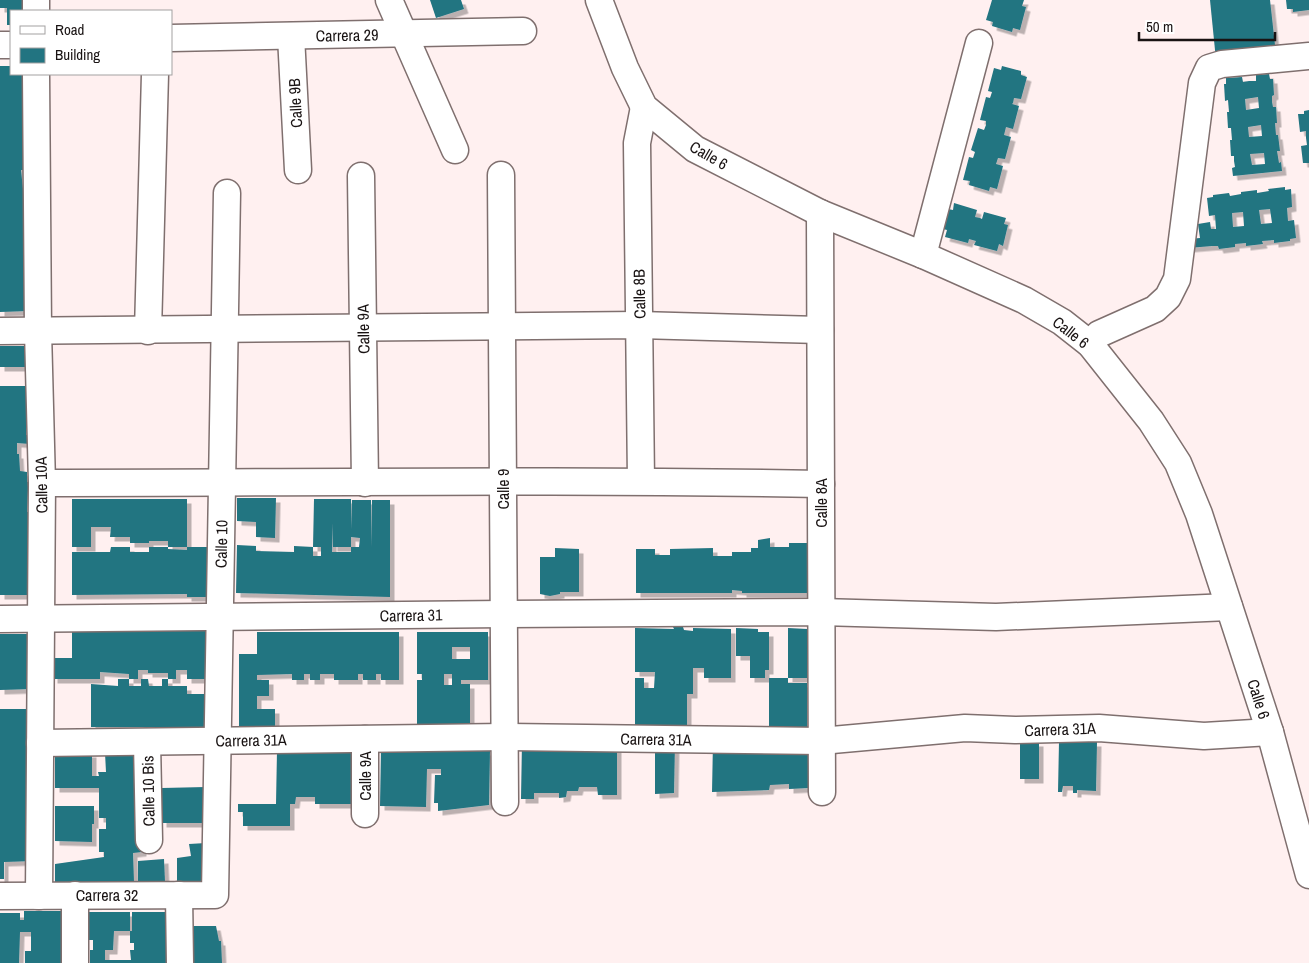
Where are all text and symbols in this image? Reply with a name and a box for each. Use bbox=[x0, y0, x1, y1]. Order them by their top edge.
legend bbox=[10, 10, 172, 75]
scale bar bbox=[1139, 10, 1275, 42]
text: 50 m bbox=[1146, 16, 1173, 37]
text: Road bbox=[55, 19, 84, 40]
street label: Carrera 29 bbox=[315, 23, 379, 47]
text: Building bbox=[55, 44, 100, 65]
street label: Calle 9B bbox=[283, 77, 307, 128]
street label: Calle 6 bbox=[686, 135, 732, 175]
street label: Calle 8B bbox=[628, 269, 650, 319]
street label: Calle 9A bbox=[352, 304, 374, 354]
street label: Calle 6 bbox=[1048, 311, 1094, 353]
street label: Calle 10A bbox=[30, 456, 52, 514]
street label: Calle 9 bbox=[492, 469, 514, 509]
street label: Calle 8A bbox=[810, 478, 832, 528]
street label: Calle 10 bbox=[210, 520, 232, 568]
street label: Carrera 31 bbox=[379, 603, 443, 627]
street label: Calle 6 bbox=[1242, 676, 1276, 722]
street label: Carrera 31A bbox=[1024, 717, 1096, 741]
street label: Carrera 31A bbox=[620, 727, 692, 751]
street label: Carrera 31A bbox=[215, 728, 287, 752]
street label: Calle 9A bbox=[354, 751, 376, 801]
street label: Calle 10 Bis bbox=[136, 755, 160, 827]
street label: Carrera 32 bbox=[76, 884, 138, 906]

